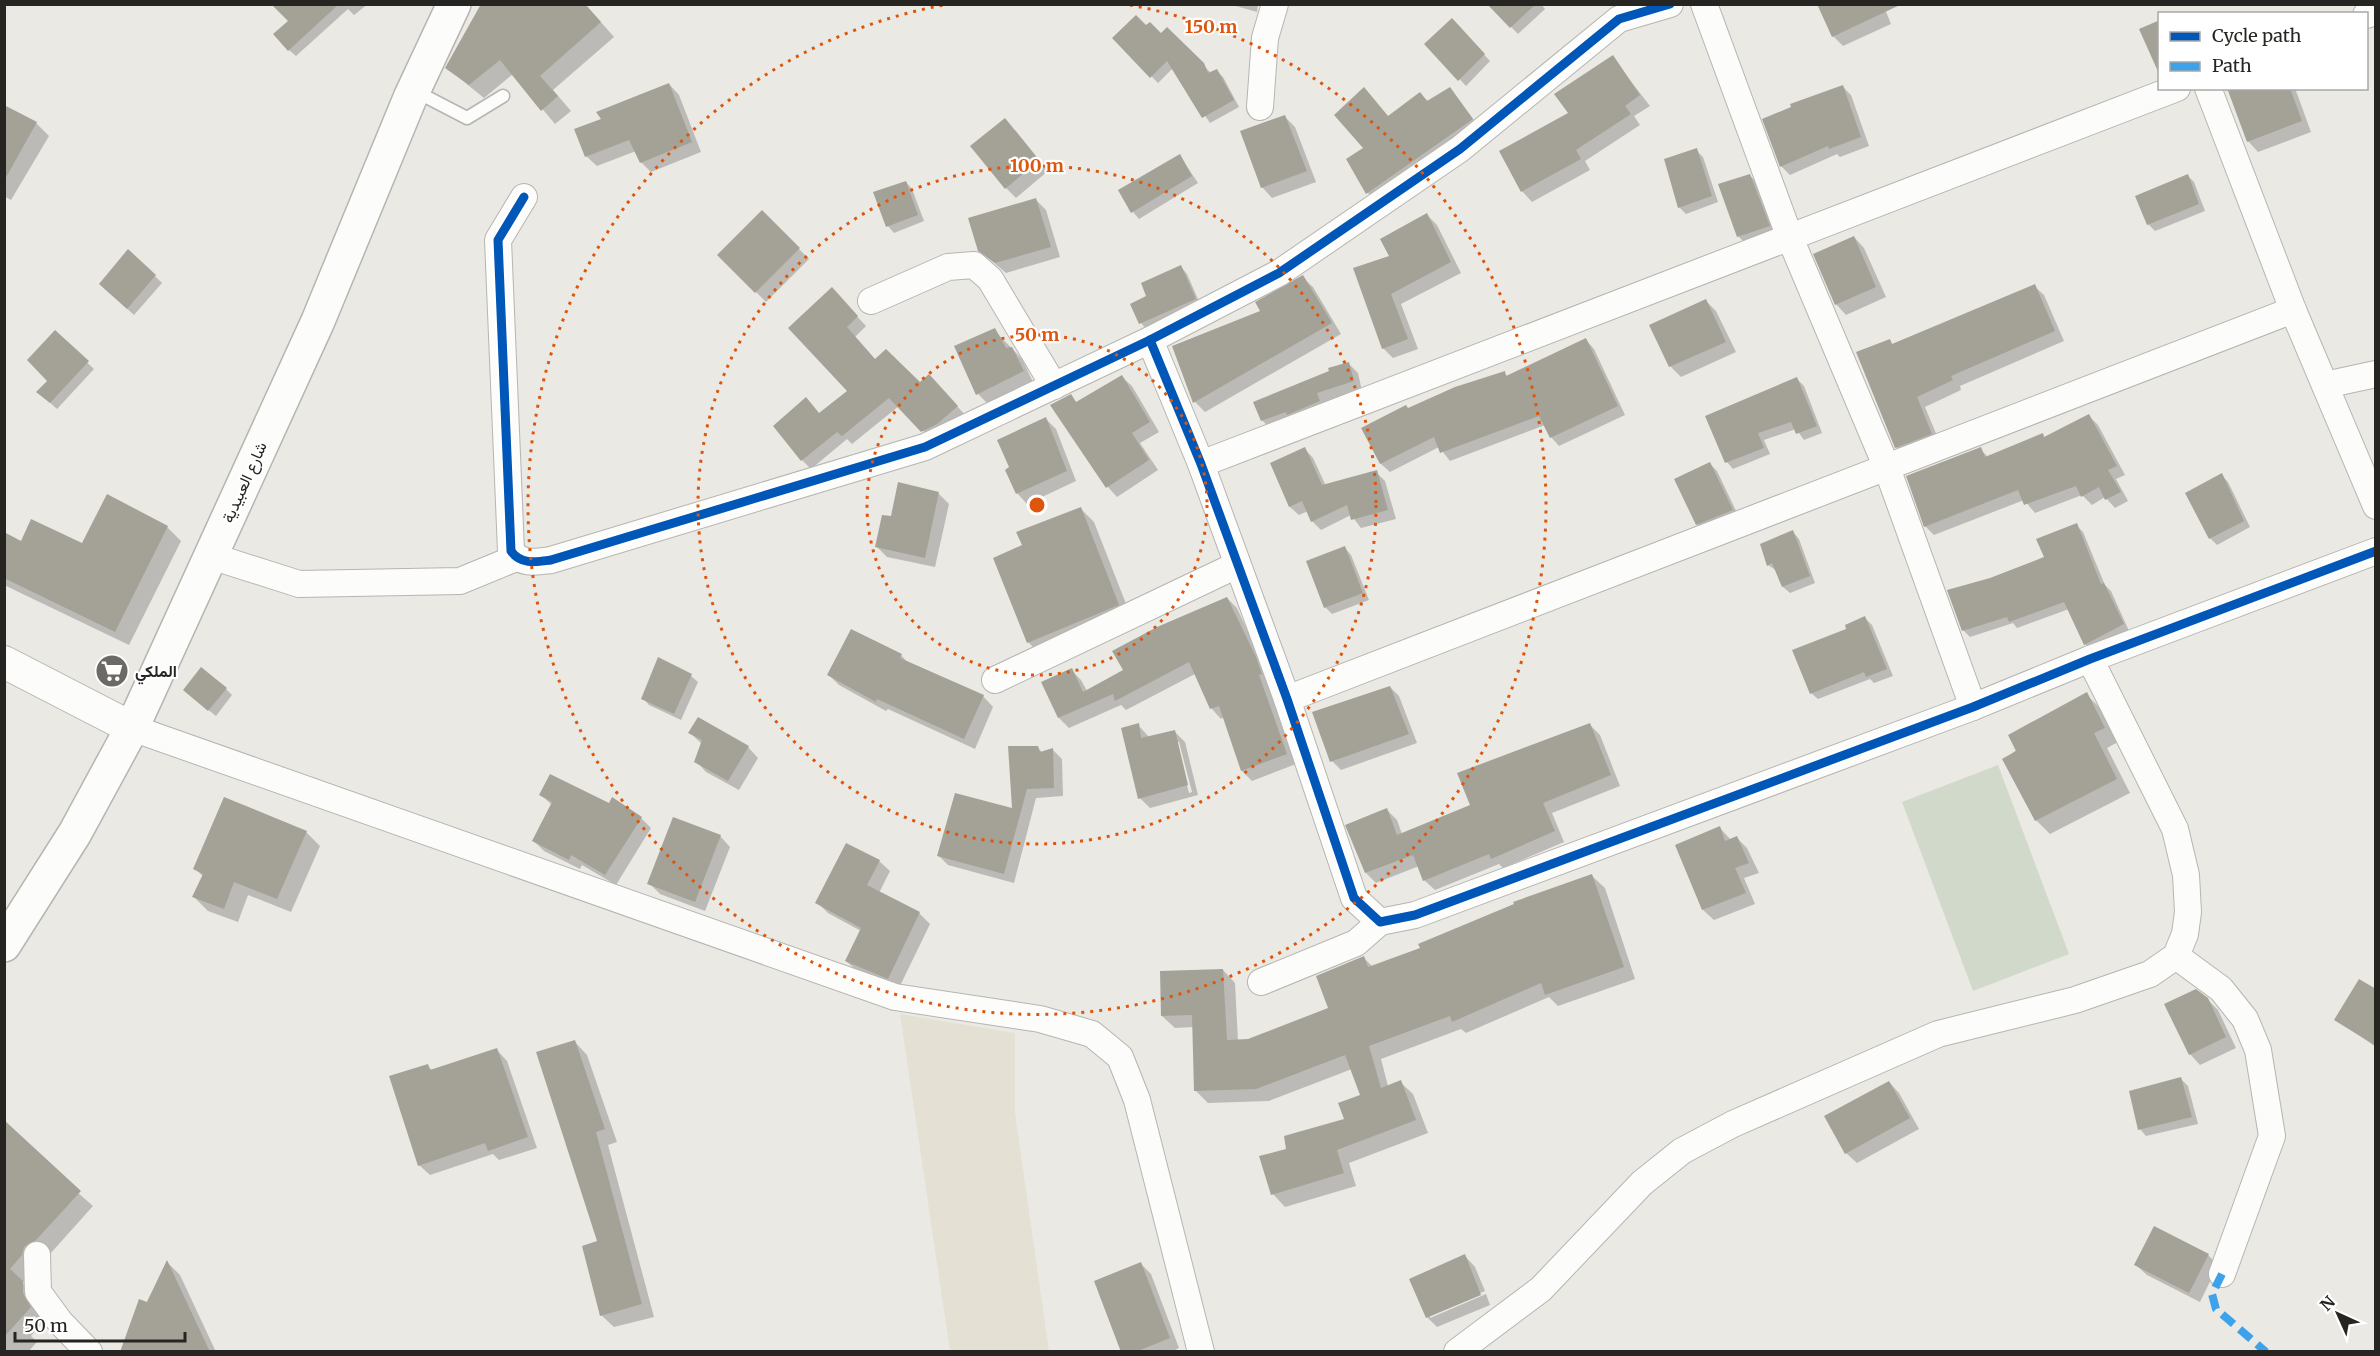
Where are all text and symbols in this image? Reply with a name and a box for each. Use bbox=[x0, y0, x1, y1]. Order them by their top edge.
legend bbox=[2158, 12, 2368, 90]
text: 150 m bbox=[1185, 15, 1237, 38]
text: Cycle path bbox=[2212, 24, 2302, 47]
text: Path bbox=[2212, 54, 2252, 77]
text: 100 m bbox=[1010, 154, 1064, 177]
text: 50 m bbox=[1015, 323, 1059, 346]
street label: شارع العبيدية bbox=[217, 438, 273, 526]
centre of rings bbox=[1027, 495, 1047, 515]
supermarket icon: الملكي bbox=[94, 653, 130, 689]
place label: الملكي bbox=[135, 661, 177, 685]
north arrow bbox=[2308, 1284, 2368, 1344]
text: N bbox=[2316, 1292, 2339, 1315]
scale bar bbox=[15, 1305, 184, 1343]
text: 50 m bbox=[24, 1314, 68, 1337]

